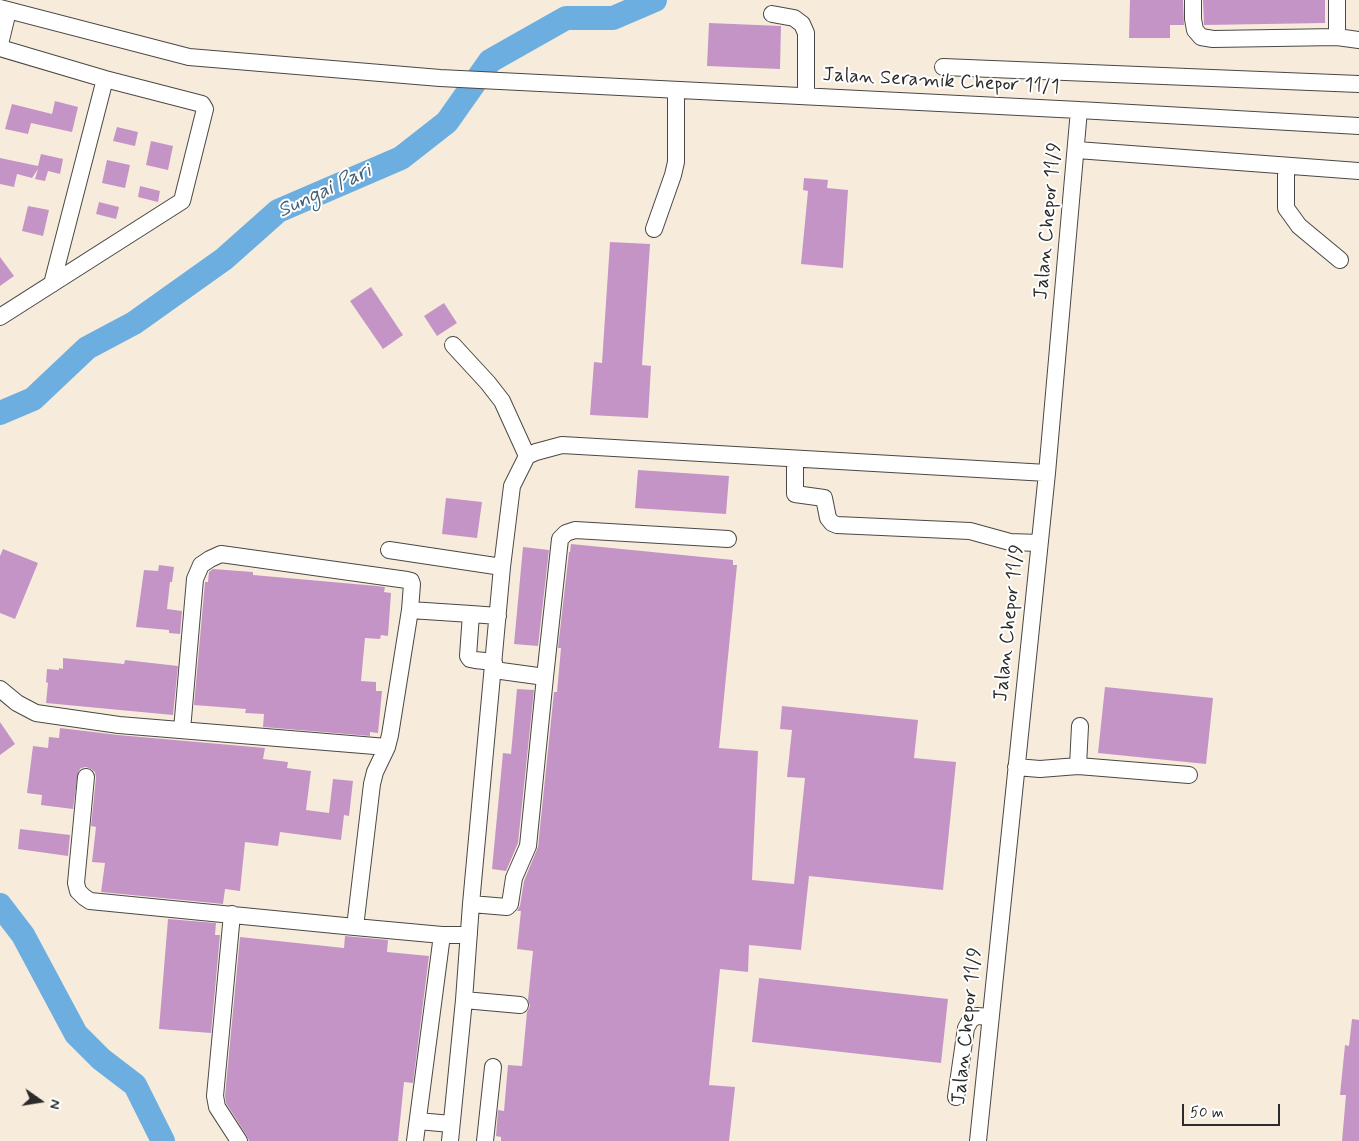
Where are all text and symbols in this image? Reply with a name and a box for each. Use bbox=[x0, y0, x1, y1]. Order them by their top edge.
street label: Jalan Seramik Chepor 11/1 bbox=[822, 64, 1060, 100]
street label: Jalan Chepor 11/9 bbox=[1030, 141, 1068, 301]
water label: Sungai Pari bbox=[274, 159, 376, 225]
street label: Jalan Chepor 11/9 bbox=[990, 543, 1030, 703]
street label: Jalan Chepor 11/9 bbox=[948, 946, 988, 1106]
north arrow bbox=[15, 1076, 65, 1126]
scale bar bbox=[1184, 1094, 1282, 1126]
text: N bbox=[45, 1098, 64, 1111]
text: 50 m bbox=[1190, 1103, 1224, 1123]

